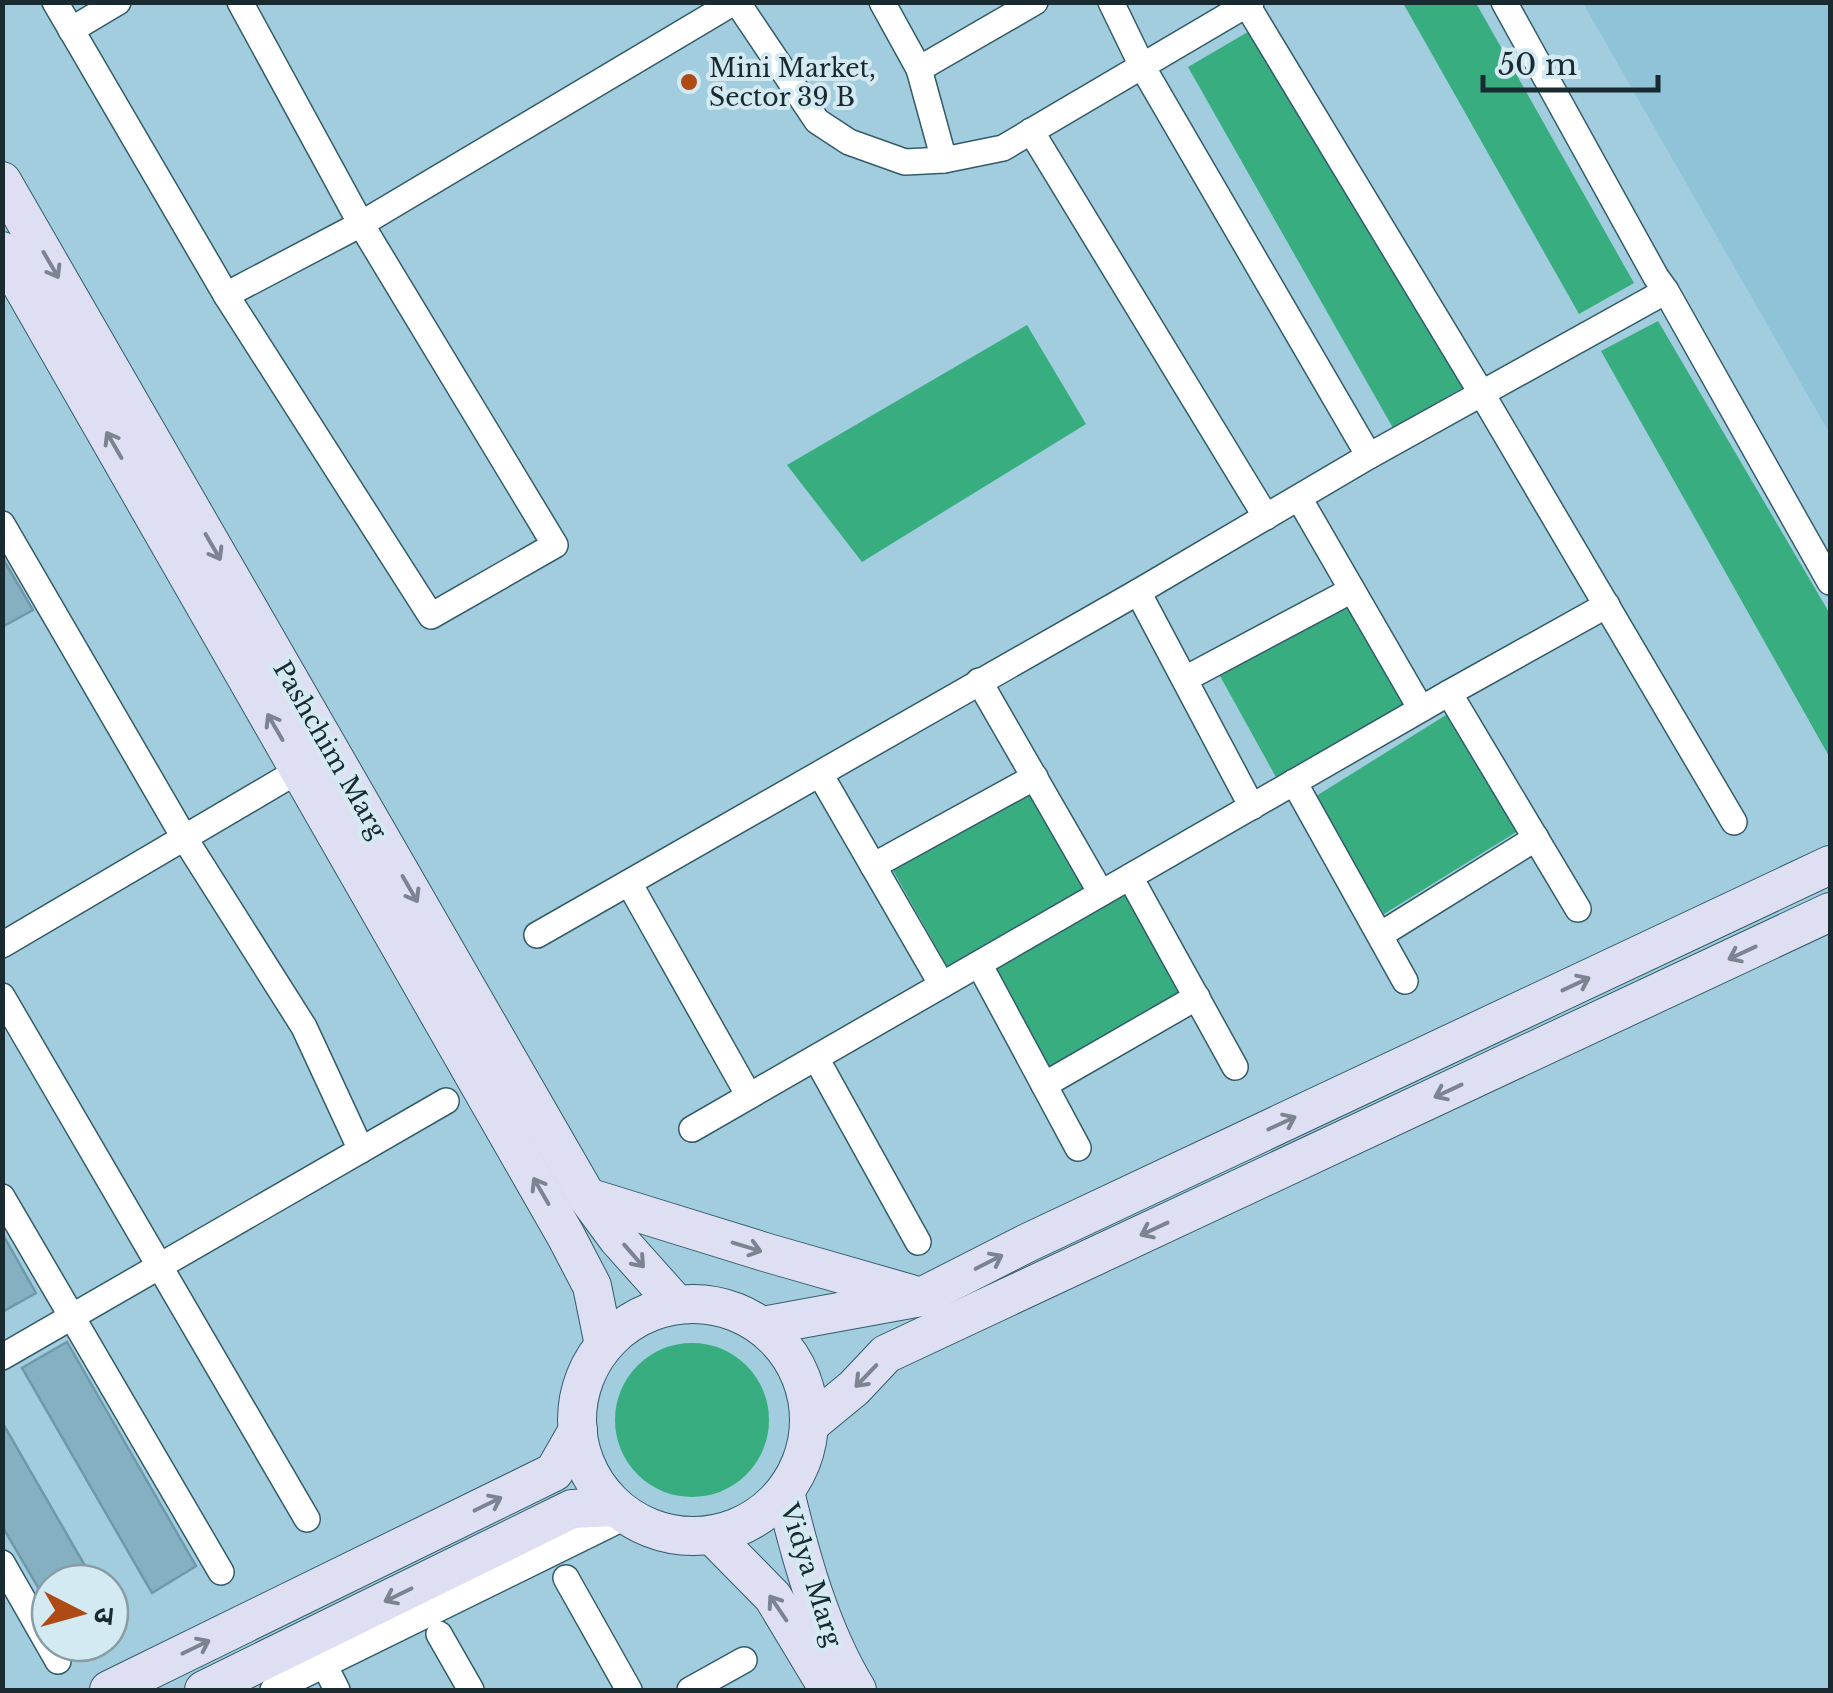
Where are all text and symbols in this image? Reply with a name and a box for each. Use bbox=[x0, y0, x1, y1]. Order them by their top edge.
scale bar bbox=[1483, 30, 1658, 92]
text: 50 m bbox=[1498, 46, 1577, 83]
place label: Mini Market, Sector 39 B bbox=[709, 53, 876, 113]
marker: Mini Market, Sector 39 B bbox=[678, 71, 700, 93]
one-way arrow bbox=[41, 250, 61, 279]
one-way arrow bbox=[103, 431, 123, 460]
one-way arrow bbox=[203, 532, 223, 561]
street label: Pashchim Marg bbox=[266, 655, 394, 845]
one-way arrow bbox=[265, 713, 285, 742]
one-way arrow bbox=[400, 875, 420, 903]
one-way arrow bbox=[1728, 945, 1758, 964]
one-way arrow bbox=[1560, 974, 1590, 993]
one-way arrow bbox=[1434, 1083, 1464, 1102]
one-way arrow bbox=[1266, 1112, 1296, 1131]
one-way arrow bbox=[531, 1178, 551, 1206]
one-way arrow bbox=[1139, 1221, 1169, 1240]
one-way arrow bbox=[731, 1239, 763, 1257]
one-way arrow bbox=[622, 1243, 645, 1268]
one-way arrow bbox=[973, 1252, 1003, 1271]
one-way arrow bbox=[854, 1363, 878, 1387]
one-way arrow bbox=[473, 1494, 502, 1513]
street label: Vidya Marg bbox=[773, 1498, 849, 1652]
north arrow bbox=[30, 1563, 130, 1663]
one-way arrow bbox=[384, 1586, 414, 1605]
one-way arrow bbox=[768, 1594, 789, 1622]
text: उ bbox=[86, 1606, 123, 1626]
one-way arrow bbox=[181, 1637, 211, 1656]

